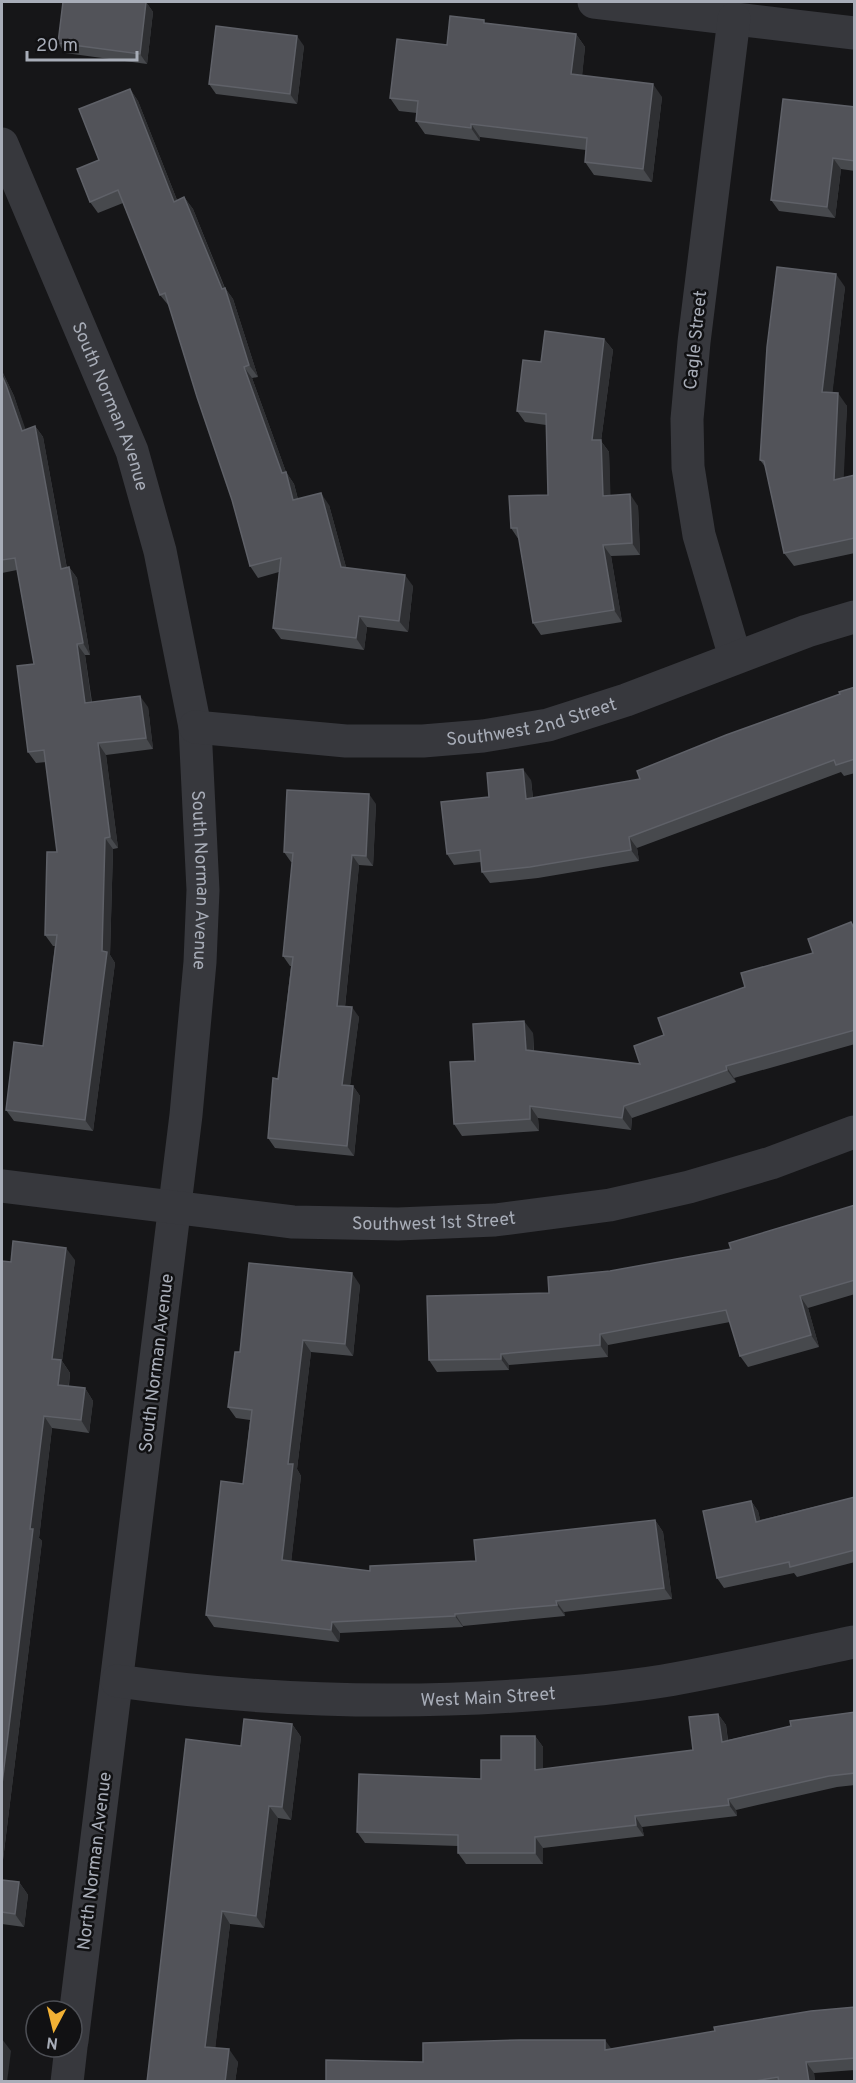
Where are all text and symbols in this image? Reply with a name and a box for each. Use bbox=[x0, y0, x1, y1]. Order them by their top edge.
scale bar bbox=[27, 24, 136, 62]
text: 20 m bbox=[36, 35, 78, 58]
street label: Cagle Street bbox=[680, 289, 713, 391]
street label: South Norman Avenue bbox=[66, 319, 153, 494]
street label: Southwest 2nd Street bbox=[445, 694, 620, 752]
street label: South Norman Avenue bbox=[185, 790, 213, 971]
street label: Southwest 1st Street bbox=[352, 1207, 517, 1237]
street label: South Norman Avenue bbox=[135, 1272, 180, 1454]
street label: West Main Street bbox=[420, 1683, 557, 1713]
street label: North Norman Avenue bbox=[73, 1771, 118, 1952]
north arrow bbox=[24, 1999, 84, 2059]
text: N bbox=[45, 2031, 59, 2053]

